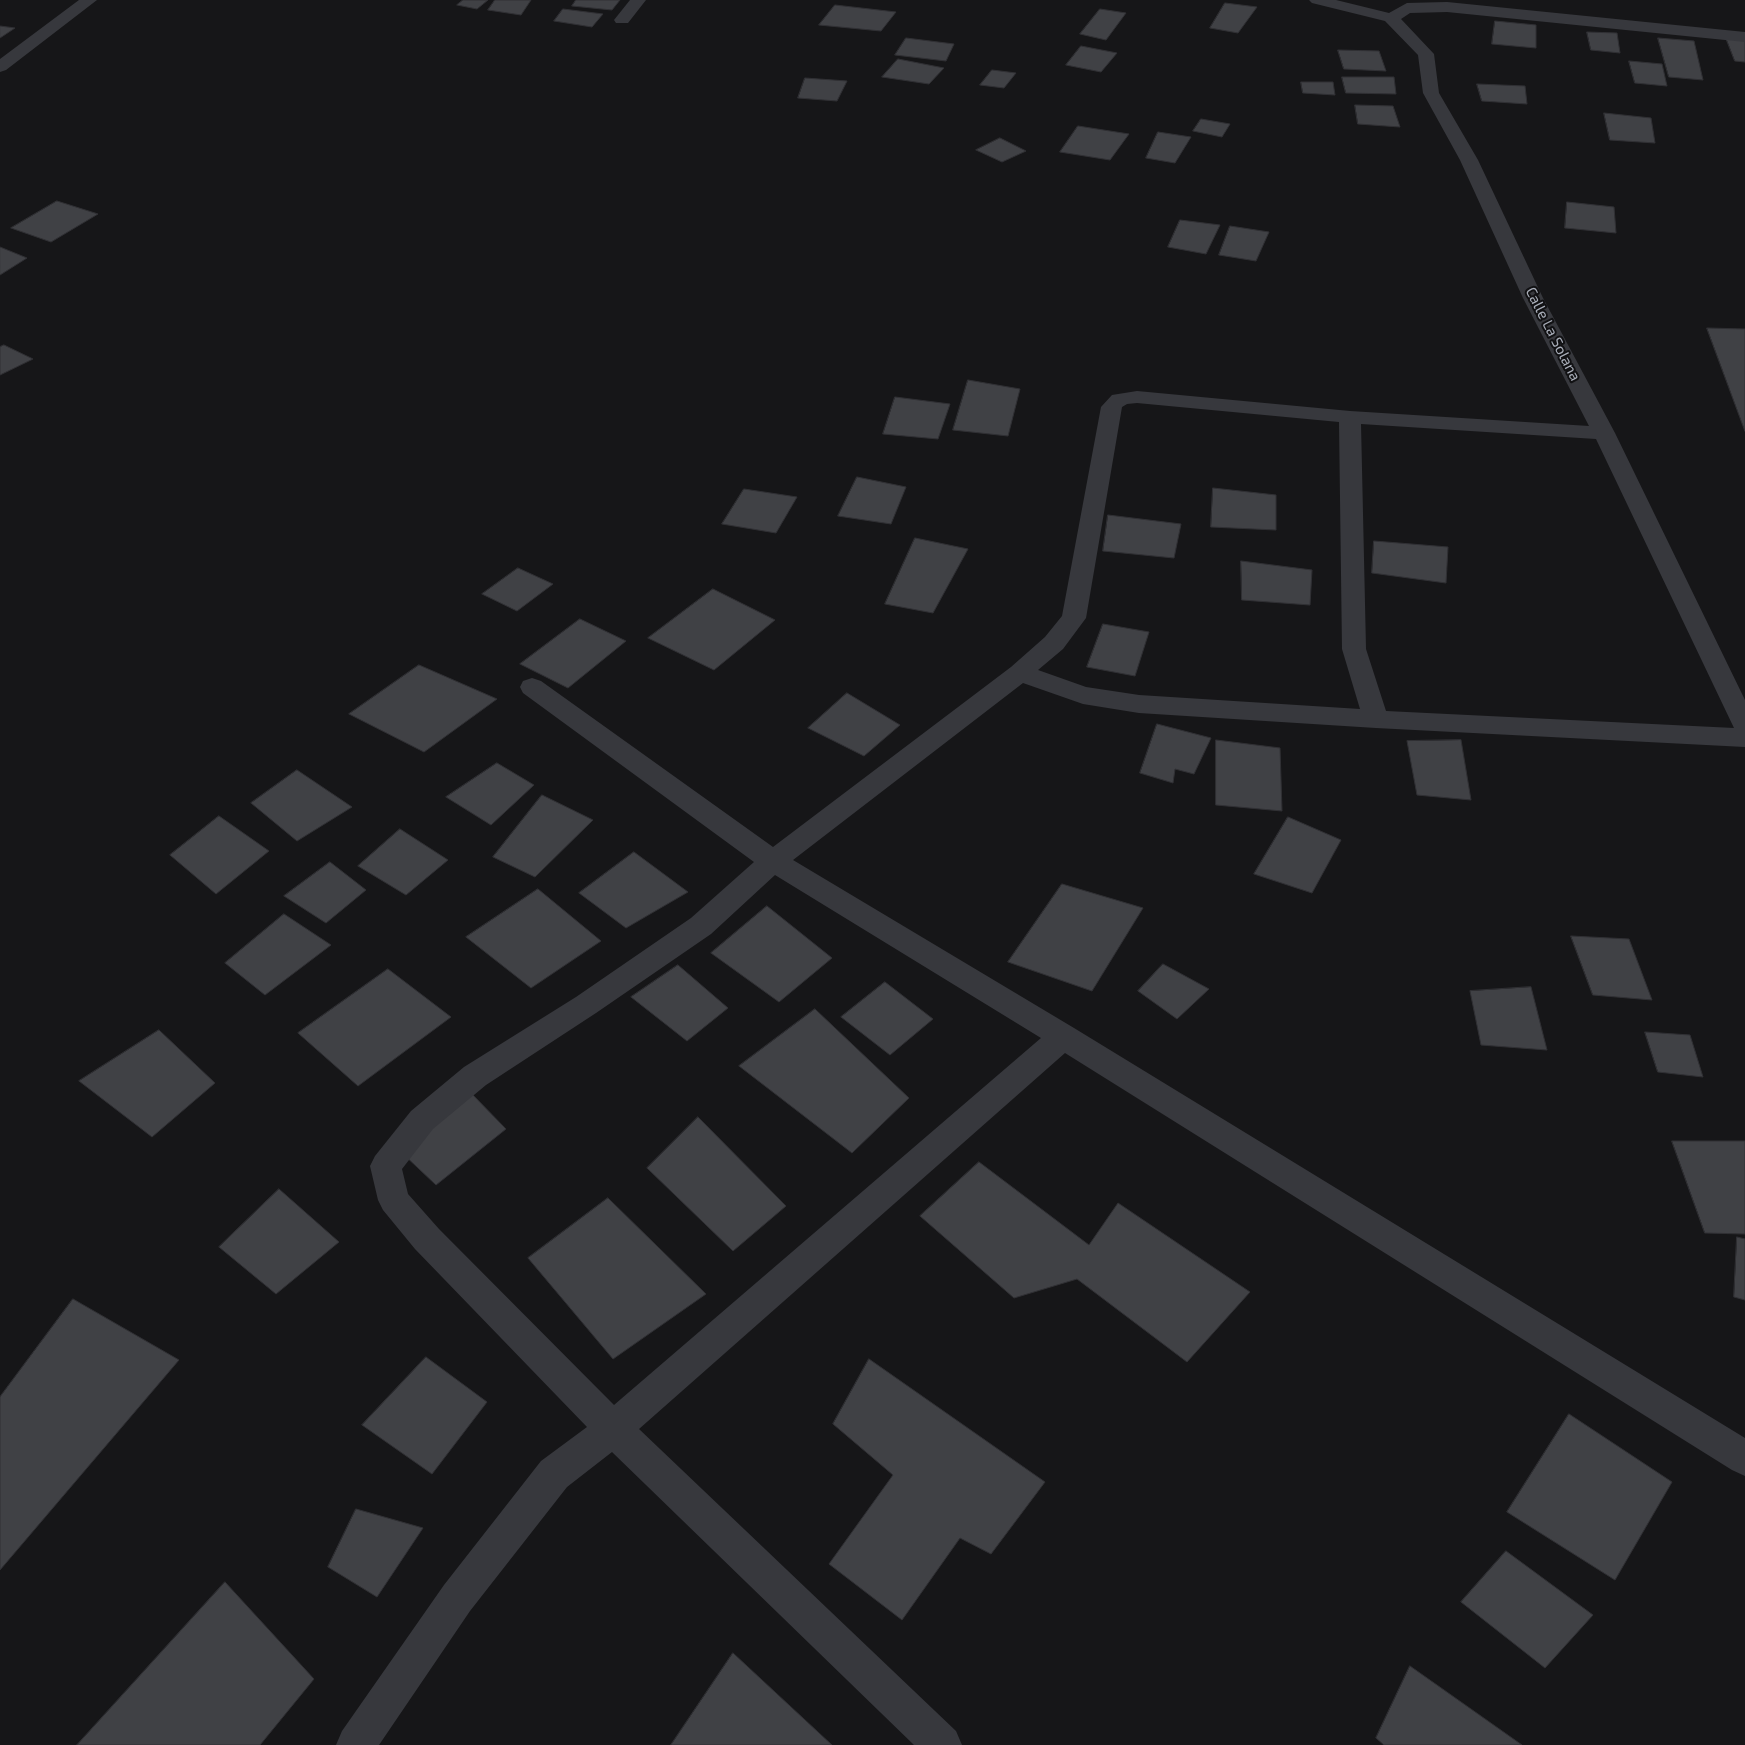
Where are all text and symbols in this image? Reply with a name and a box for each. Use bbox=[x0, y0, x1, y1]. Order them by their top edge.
street label: Calle La Solana bbox=[1522, 284, 1584, 384]

